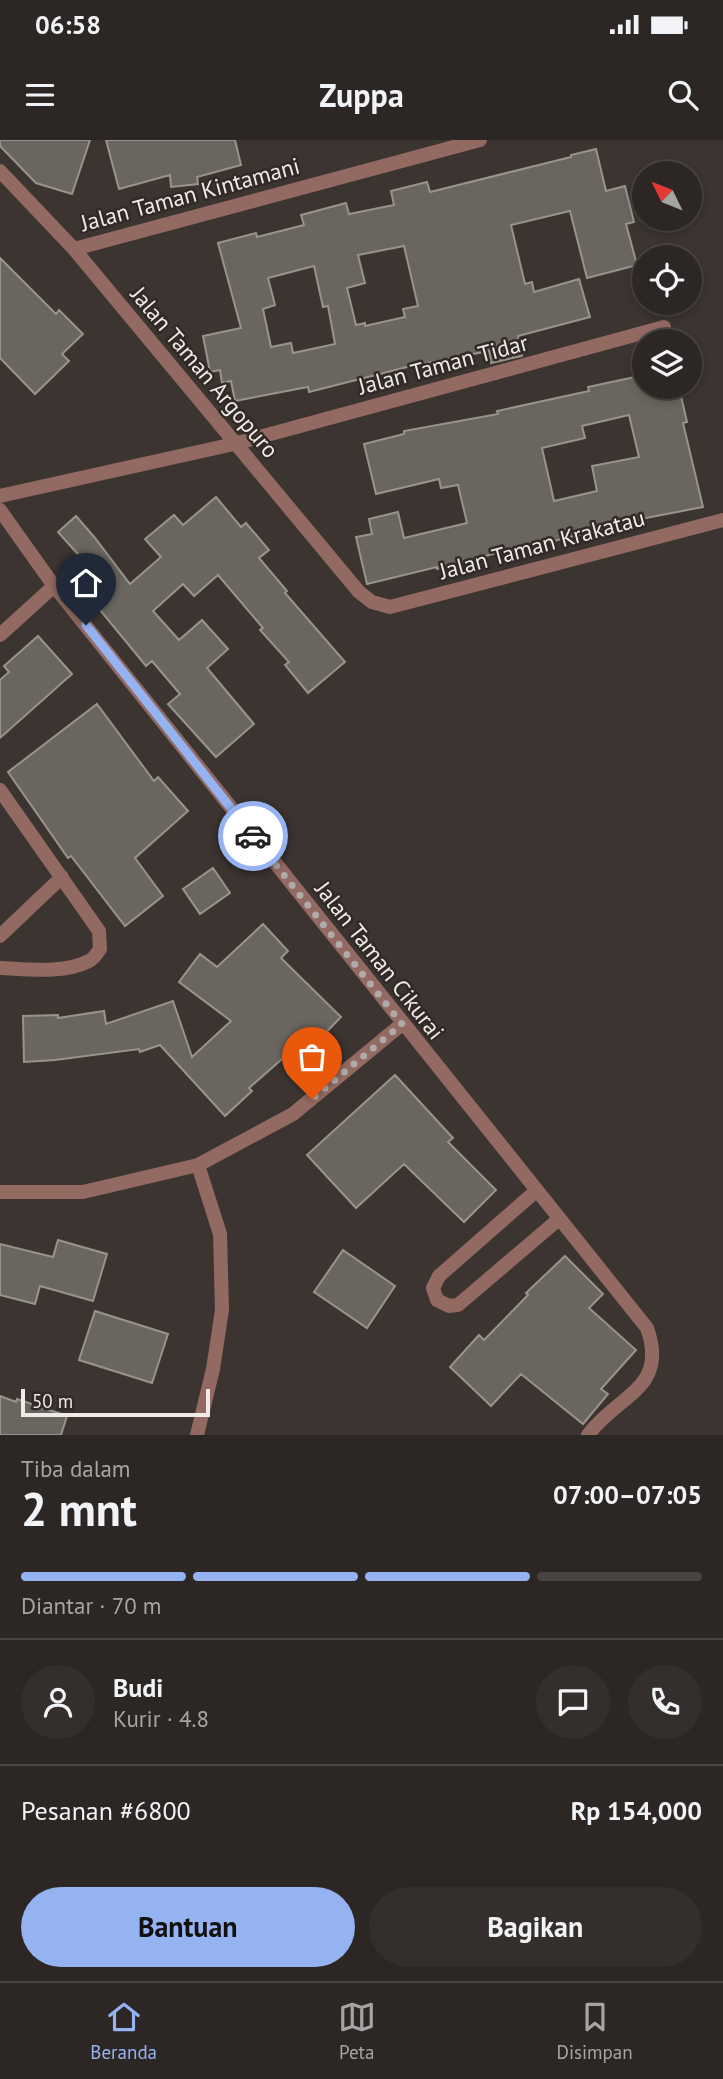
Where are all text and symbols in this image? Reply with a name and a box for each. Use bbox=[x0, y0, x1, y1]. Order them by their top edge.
text: 06:58 bbox=[35, 8, 101, 41]
text: Zuppa bbox=[319, 74, 404, 116]
icon: menu bbox=[21, 76, 59, 114]
icon: search bbox=[664, 76, 702, 114]
street label: Jalan Taman Kintamani bbox=[76, 151, 303, 237]
north arrow bbox=[632, 161, 702, 231]
map controls bbox=[632, 161, 702, 399]
button: locate bbox=[632, 245, 702, 315]
street label: Jalan Taman Argopuro bbox=[124, 280, 285, 464]
street label: Jalan Taman Tidar bbox=[354, 327, 531, 401]
button: layers bbox=[632, 329, 702, 399]
street label: Jalan Taman Krakatau bbox=[435, 503, 648, 586]
pin bbox=[56, 553, 116, 625]
icon: home bbox=[67, 564, 105, 602]
courier bbox=[218, 801, 288, 871]
icon: car bbox=[234, 817, 272, 855]
street label: Jalan Taman Cikurai bbox=[309, 874, 451, 1045]
pin bbox=[282, 1027, 342, 1099]
icon: bag bbox=[293, 1038, 331, 1076]
scale bar bbox=[21, 1386, 210, 1418]
text: 50 m bbox=[32, 1389, 73, 1413]
text: Tiba dalam bbox=[21, 1454, 130, 1483]
text: 07:00–07:05 bbox=[553, 1478, 702, 1511]
text: 2 mnt bbox=[21, 1479, 137, 1539]
text: Diantar · 70 m bbox=[21, 1591, 162, 1620]
button: person bbox=[21, 1665, 95, 1739]
button: chat bbox=[536, 1665, 610, 1739]
button: phone bbox=[628, 1665, 702, 1739]
text: Budi bbox=[113, 1671, 163, 1704]
text: Kurir · 4.8 bbox=[113, 1704, 209, 1733]
text: Pesanan #6800 bbox=[21, 1794, 191, 1827]
text: Rp 154,000 bbox=[571, 1794, 702, 1827]
button: Bantuan bbox=[21, 1887, 355, 1967]
button: Bagikan bbox=[369, 1887, 702, 1967]
tab: Beranda bbox=[90, 1998, 157, 2064]
tab: Peta bbox=[338, 1998, 376, 2064]
tab: Disimpan bbox=[556, 1998, 633, 2064]

